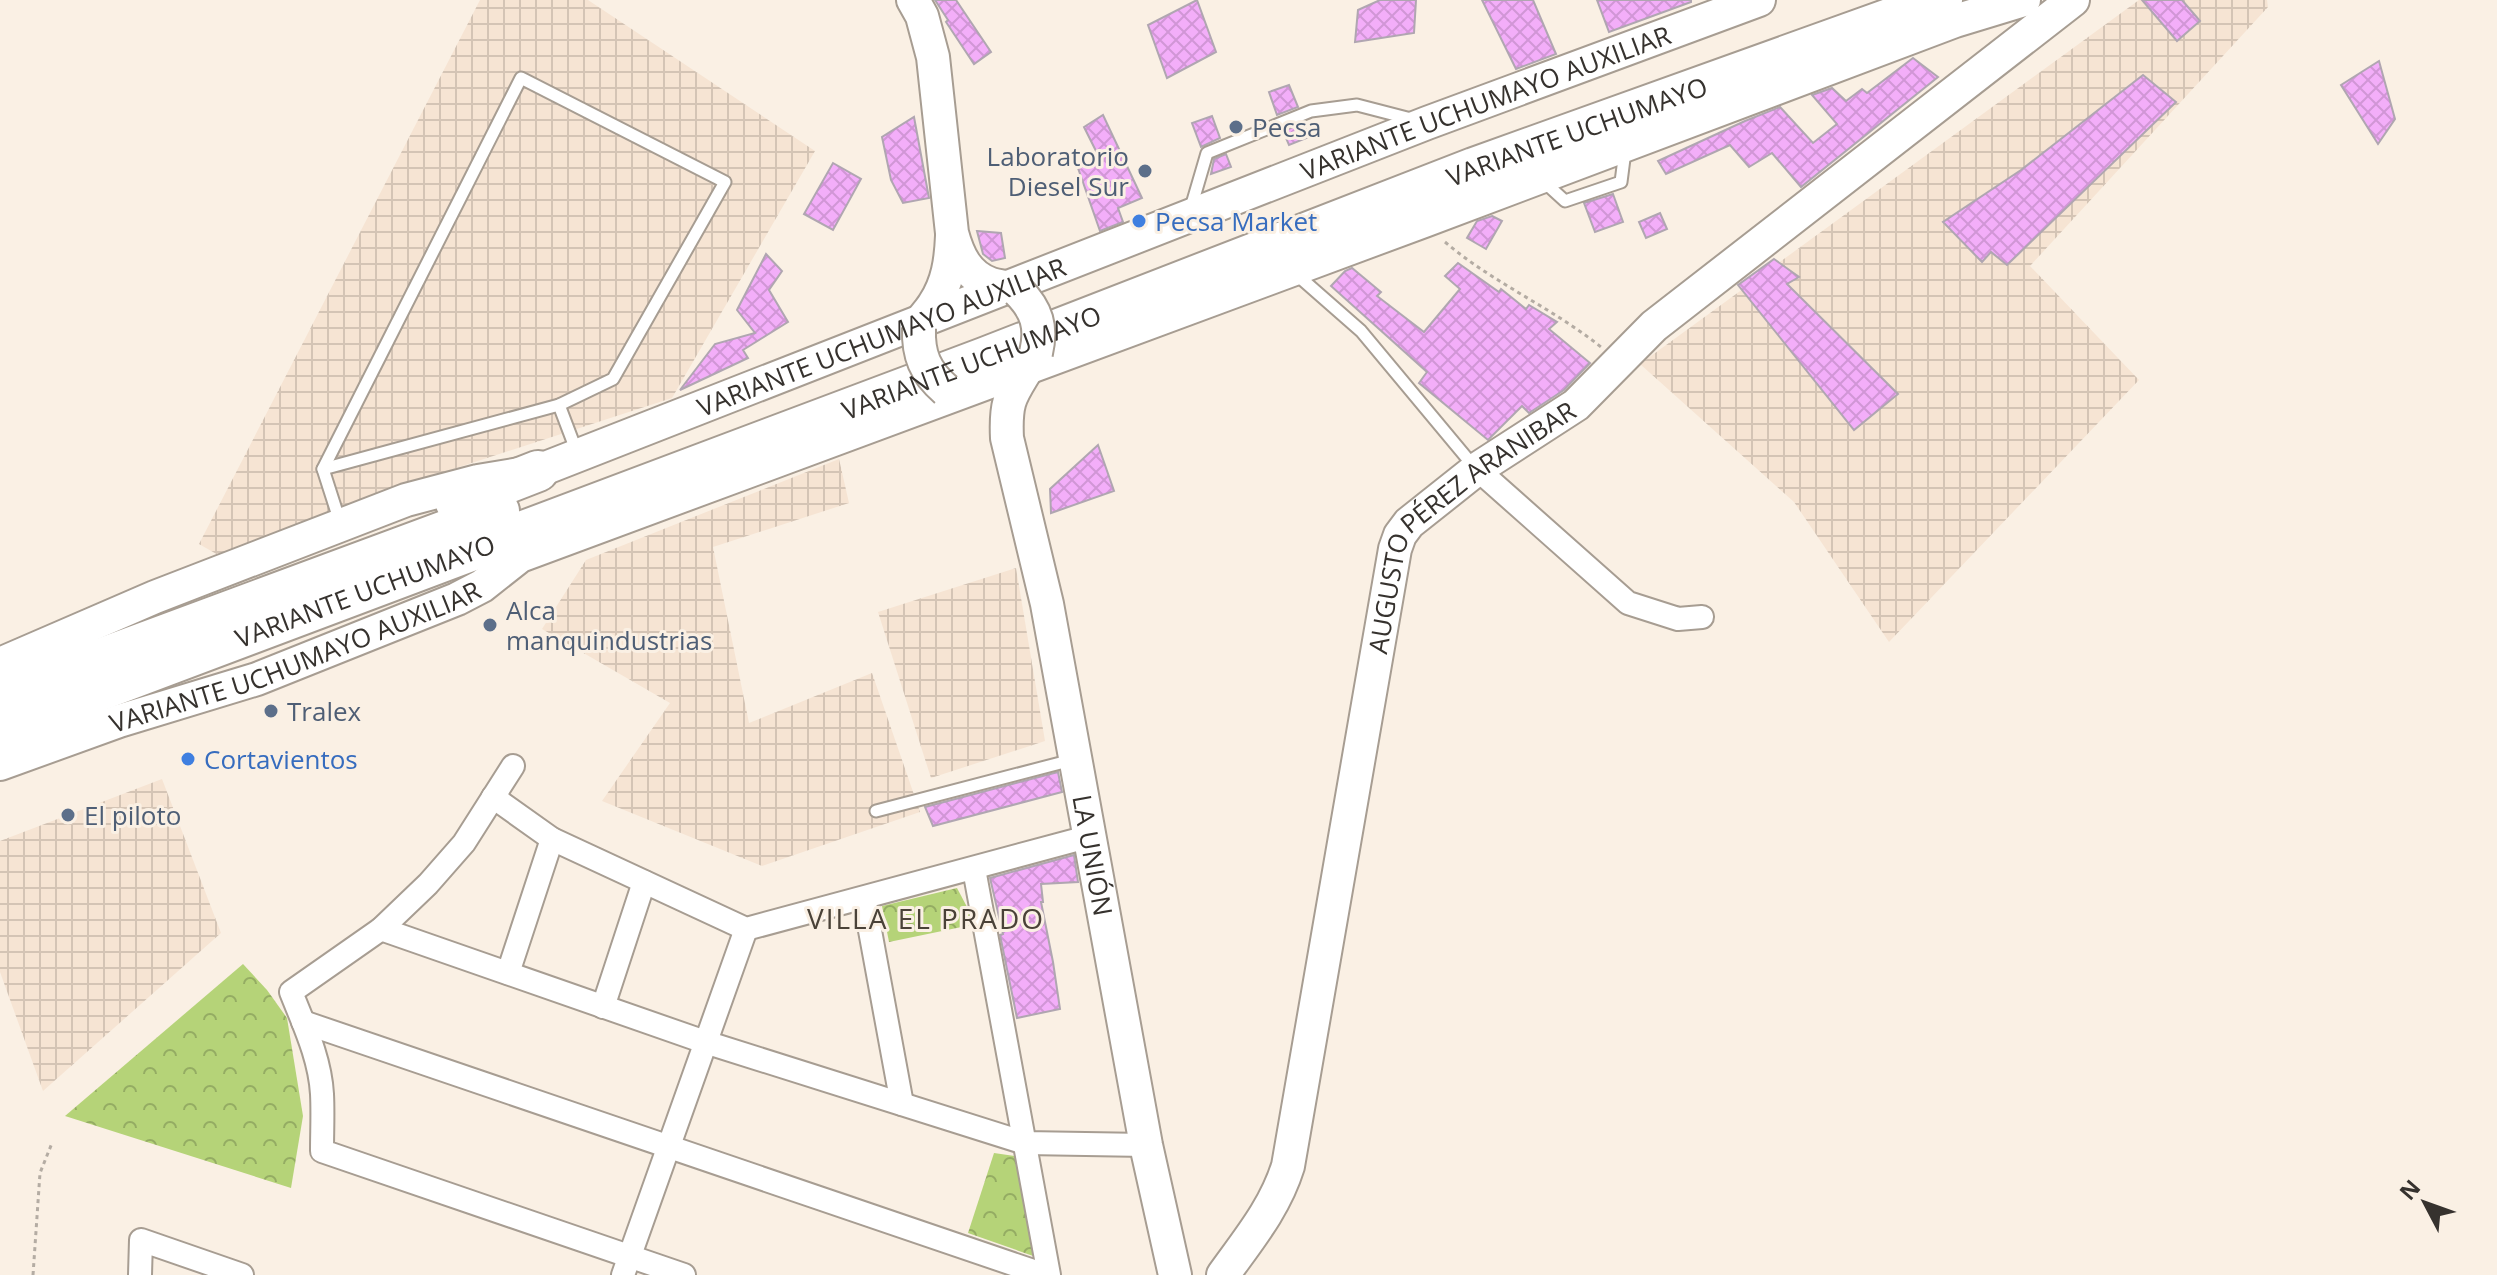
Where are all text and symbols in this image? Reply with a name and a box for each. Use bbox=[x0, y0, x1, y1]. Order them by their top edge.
street label: VARIANTE UCHUMAYO AUXILIAR bbox=[1296, 18, 1674, 188]
street label: VARIANTE UCHUMAYO bbox=[1442, 70, 1710, 194]
place label: Pecsa bbox=[1252, 109, 1322, 145]
marker: Pecsa bbox=[1227, 118, 1245, 136]
place label: Laboratorio Diesel Sur bbox=[987, 138, 1129, 204]
marker: Laboratorio Diesel Sur bbox=[1136, 162, 1154, 180]
place label: Pecsa Market bbox=[1155, 203, 1317, 239]
marker: Pecsa Market bbox=[1130, 212, 1148, 230]
street label: VARIANTE UCHUMAYO AUXILIAR bbox=[692, 252, 1070, 422]
street label: VARIANTE UCHUMAYO bbox=[837, 298, 1105, 426]
street label: AUGUSTO PÉREZ ARANIBAR bbox=[1359, 392, 1582, 656]
street label: VARIANTE UCHUMAYO bbox=[230, 525, 500, 656]
street label: VARIANTE UCHUMAYO AUXILIAR bbox=[104, 572, 487, 741]
place label: Alca manquindustrias bbox=[506, 592, 712, 658]
marker: Alca manquindustrias bbox=[481, 616, 499, 634]
place label: Tralex bbox=[287, 693, 362, 729]
marker: Tralex bbox=[262, 702, 280, 720]
place label: Cortavientos bbox=[204, 741, 358, 777]
marker: Cortavientos bbox=[179, 750, 197, 768]
street label: LA UNIÓN bbox=[1064, 792, 1122, 919]
place label: El piloto bbox=[84, 797, 181, 833]
marker: El piloto bbox=[59, 806, 77, 824]
district label: VILLA EL PRADO bbox=[807, 899, 1045, 937]
north arrow bbox=[2385, 1163, 2465, 1243]
text: N bbox=[2392, 1173, 2426, 1206]

